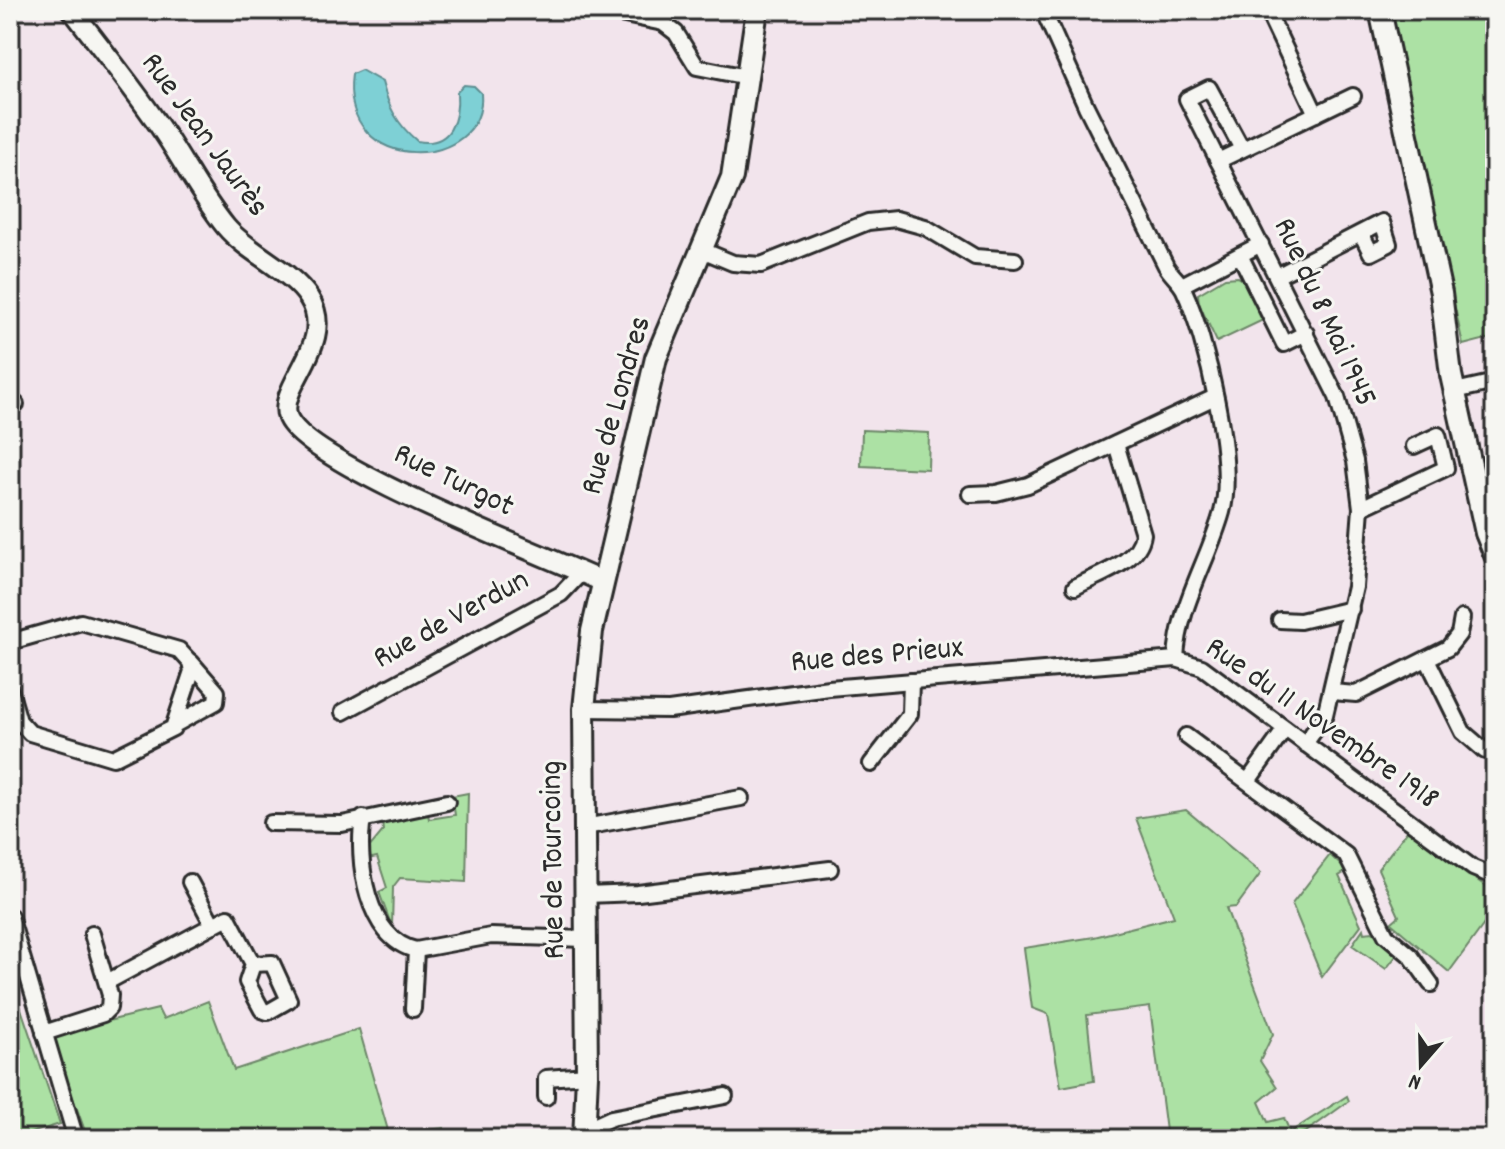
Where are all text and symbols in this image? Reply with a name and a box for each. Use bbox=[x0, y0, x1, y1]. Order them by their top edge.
street label: Rue Jean Jaurès bbox=[128, 44, 278, 228]
street label: Rue du 8 Mai 1945 bbox=[1259, 211, 1387, 415]
street label: Rue de Londres bbox=[571, 311, 665, 501]
street label: Rue Turgot bbox=[385, 433, 521, 531]
street label: Rue de Verdun bbox=[366, 559, 538, 683]
street label: Rue des Prieux bbox=[789, 627, 965, 687]
street label: Rue du 11 Novembre 1918 bbox=[1195, 627, 1447, 823]
street label: Rue de Tourcoing bbox=[530, 760, 580, 960]
north arrow bbox=[1381, 1025, 1461, 1105]
text: N bbox=[1405, 1064, 1426, 1097]

